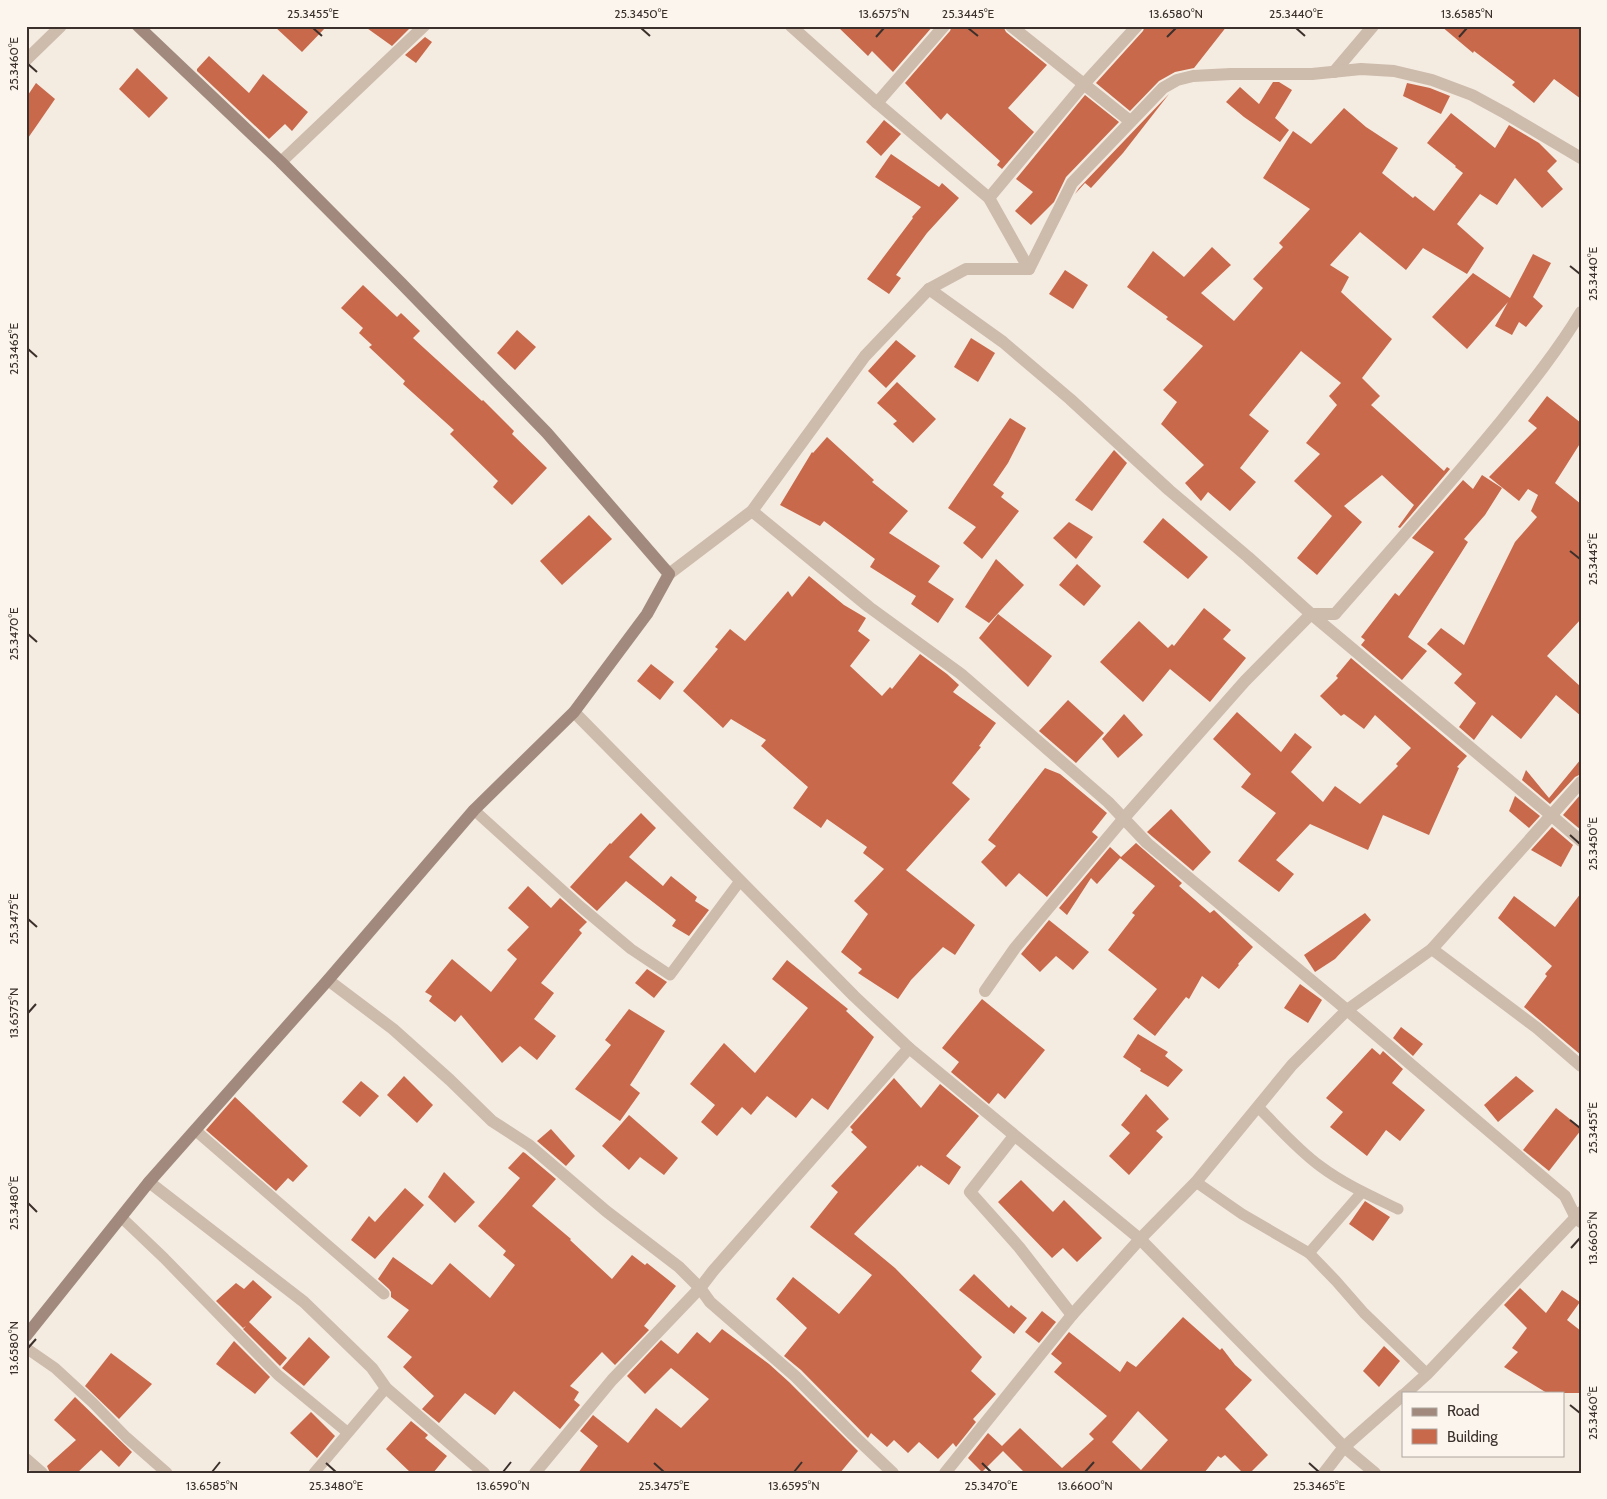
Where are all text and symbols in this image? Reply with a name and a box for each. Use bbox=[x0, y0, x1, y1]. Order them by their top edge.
text: 25.3455°E bbox=[287, 6, 339, 21]
text: 25.3450°E bbox=[614, 6, 668, 21]
text: 13.6575°N bbox=[859, 6, 909, 21]
text: 25.3445°E bbox=[942, 6, 994, 21]
text: 13.6580°N bbox=[1149, 6, 1203, 21]
text: 25.3440°E bbox=[1269, 6, 1323, 21]
text: 13.6585°N bbox=[1441, 6, 1493, 21]
text: 25.3460°E bbox=[6, 37, 21, 91]
text: 25.3440°E bbox=[1585, 247, 1600, 301]
text: 25.3465°E bbox=[6, 323, 21, 375]
text: 25.3445°E bbox=[1585, 533, 1600, 585]
text: 25.3470°E bbox=[6, 607, 21, 661]
text: 25.3450°E bbox=[1585, 817, 1600, 871]
text: 25.3475°E bbox=[6, 893, 21, 945]
text: 13.6575°N bbox=[6, 988, 21, 1038]
text: 25.3455°E bbox=[1585, 1102, 1600, 1154]
text: 25.3480°E bbox=[6, 1175, 21, 1230]
text: 13.6605°N bbox=[1585, 1211, 1600, 1265]
text: 13.6580°N bbox=[6, 1321, 21, 1375]
text: 25.3460°E bbox=[1585, 1386, 1600, 1440]
legend bbox=[1402, 1392, 1564, 1456]
text: Road bbox=[1447, 1402, 1480, 1420]
text: Building bbox=[1447, 1428, 1498, 1446]
text: 13.6585°N bbox=[186, 1478, 238, 1493]
text: 25.3480°E bbox=[309, 1478, 364, 1493]
text: 13.6590°N bbox=[476, 1478, 530, 1493]
text: 25.3475°E bbox=[638, 1478, 690, 1493]
text: 13.6595°N bbox=[768, 1478, 820, 1493]
text: 25.3470°E bbox=[964, 1478, 1018, 1493]
text: 13.6600°N bbox=[1057, 1478, 1113, 1493]
text: 25.3465°E bbox=[1293, 1478, 1345, 1493]

